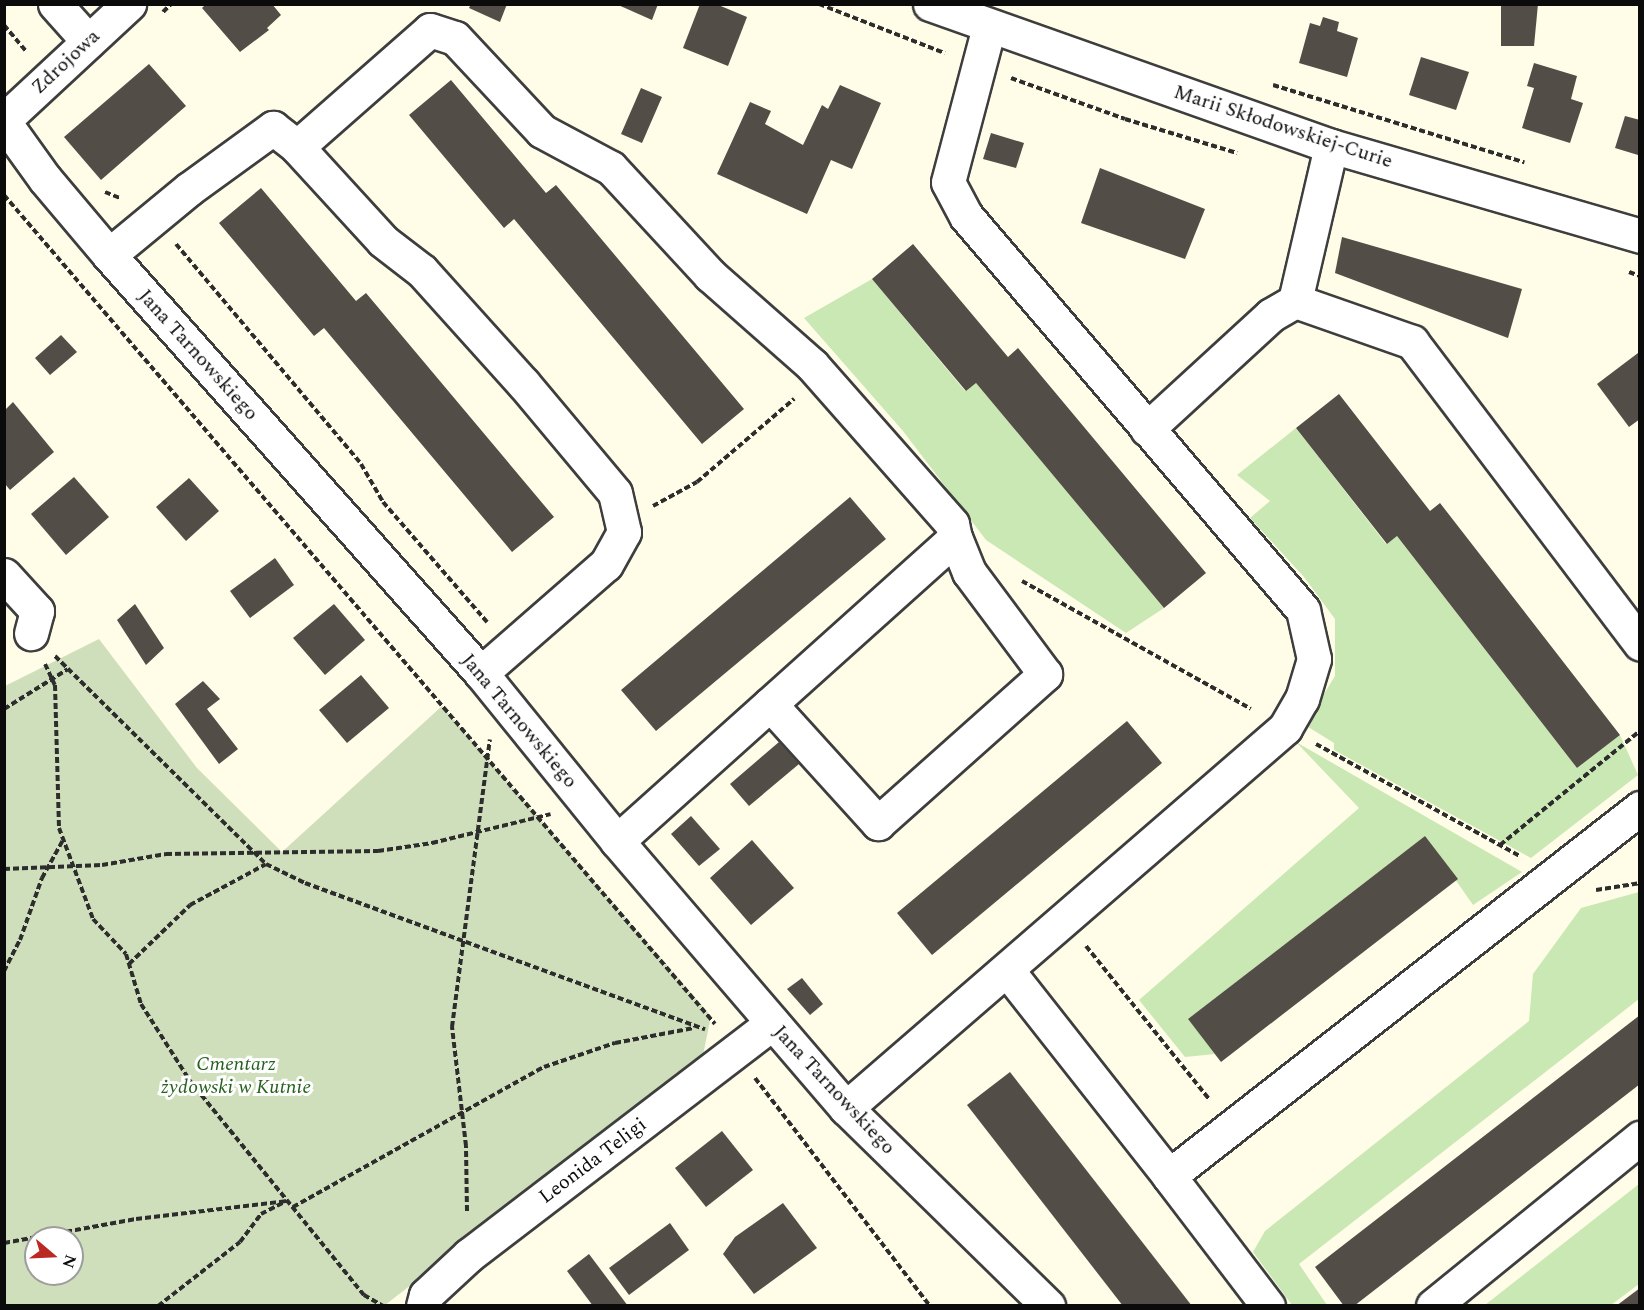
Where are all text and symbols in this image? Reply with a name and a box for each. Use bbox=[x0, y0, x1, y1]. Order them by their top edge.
street label: Zdrojowa bbox=[27, 24, 105, 100]
street label: Marii Skłodowskiej-Curie bbox=[1171, 80, 1395, 174]
street label: Jana Tarnowskiego bbox=[133, 285, 263, 425]
street label: Jana Tarnowskiego bbox=[456, 649, 582, 793]
street label: Jana Tarnowskiego bbox=[768, 1020, 900, 1160]
park label: Cmentarz żydowski w Kutnie bbox=[161, 1053, 311, 1100]
street label: Leonida Teligi bbox=[535, 1113, 651, 1209]
north arrow bbox=[24, 1226, 84, 1286]
text: N bbox=[56, 1251, 83, 1271]

